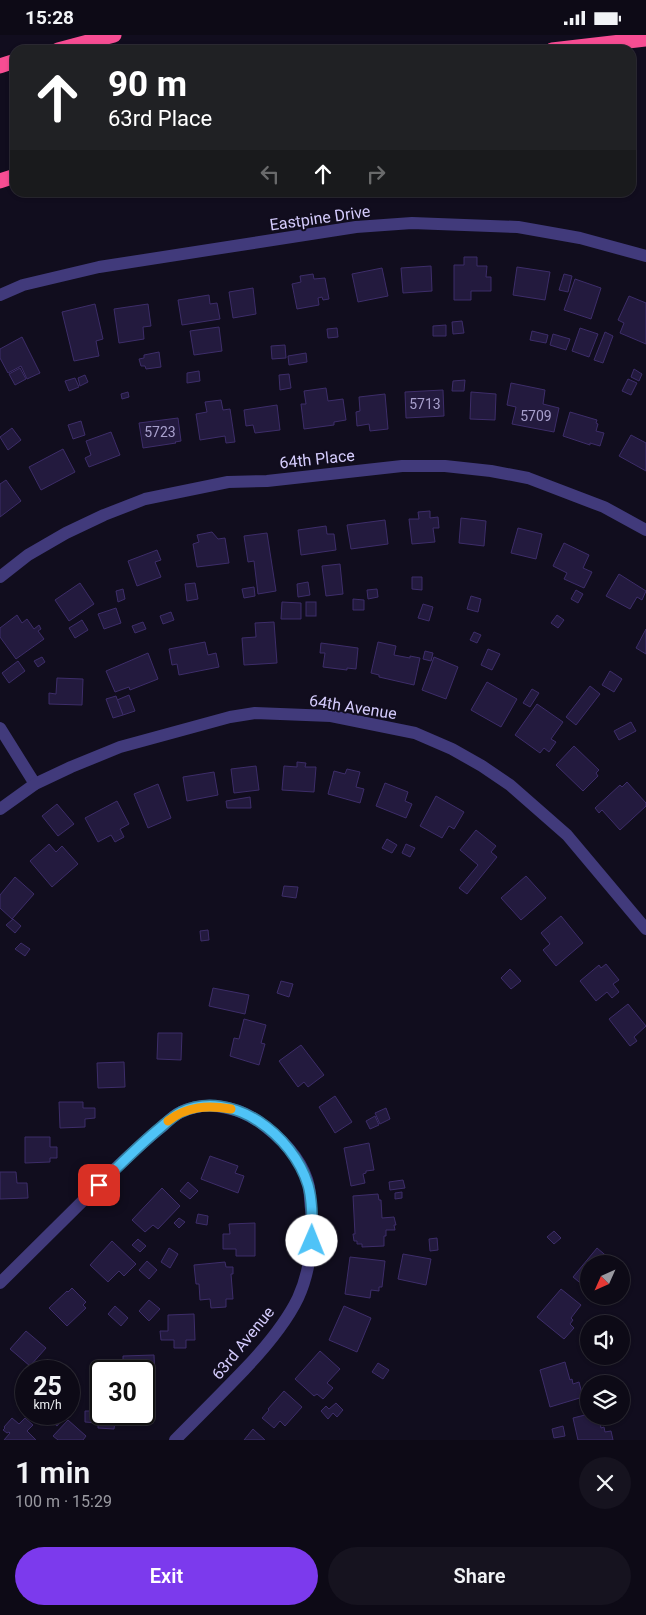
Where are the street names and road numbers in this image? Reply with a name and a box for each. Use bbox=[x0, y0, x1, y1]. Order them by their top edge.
street label: Eastpine Drive bbox=[268, 202, 372, 234]
street label: 64th Place bbox=[278, 446, 356, 472]
street label: 64th Avenue bbox=[308, 691, 398, 723]
street label: 63rd Avenue bbox=[208, 1303, 278, 1383]

